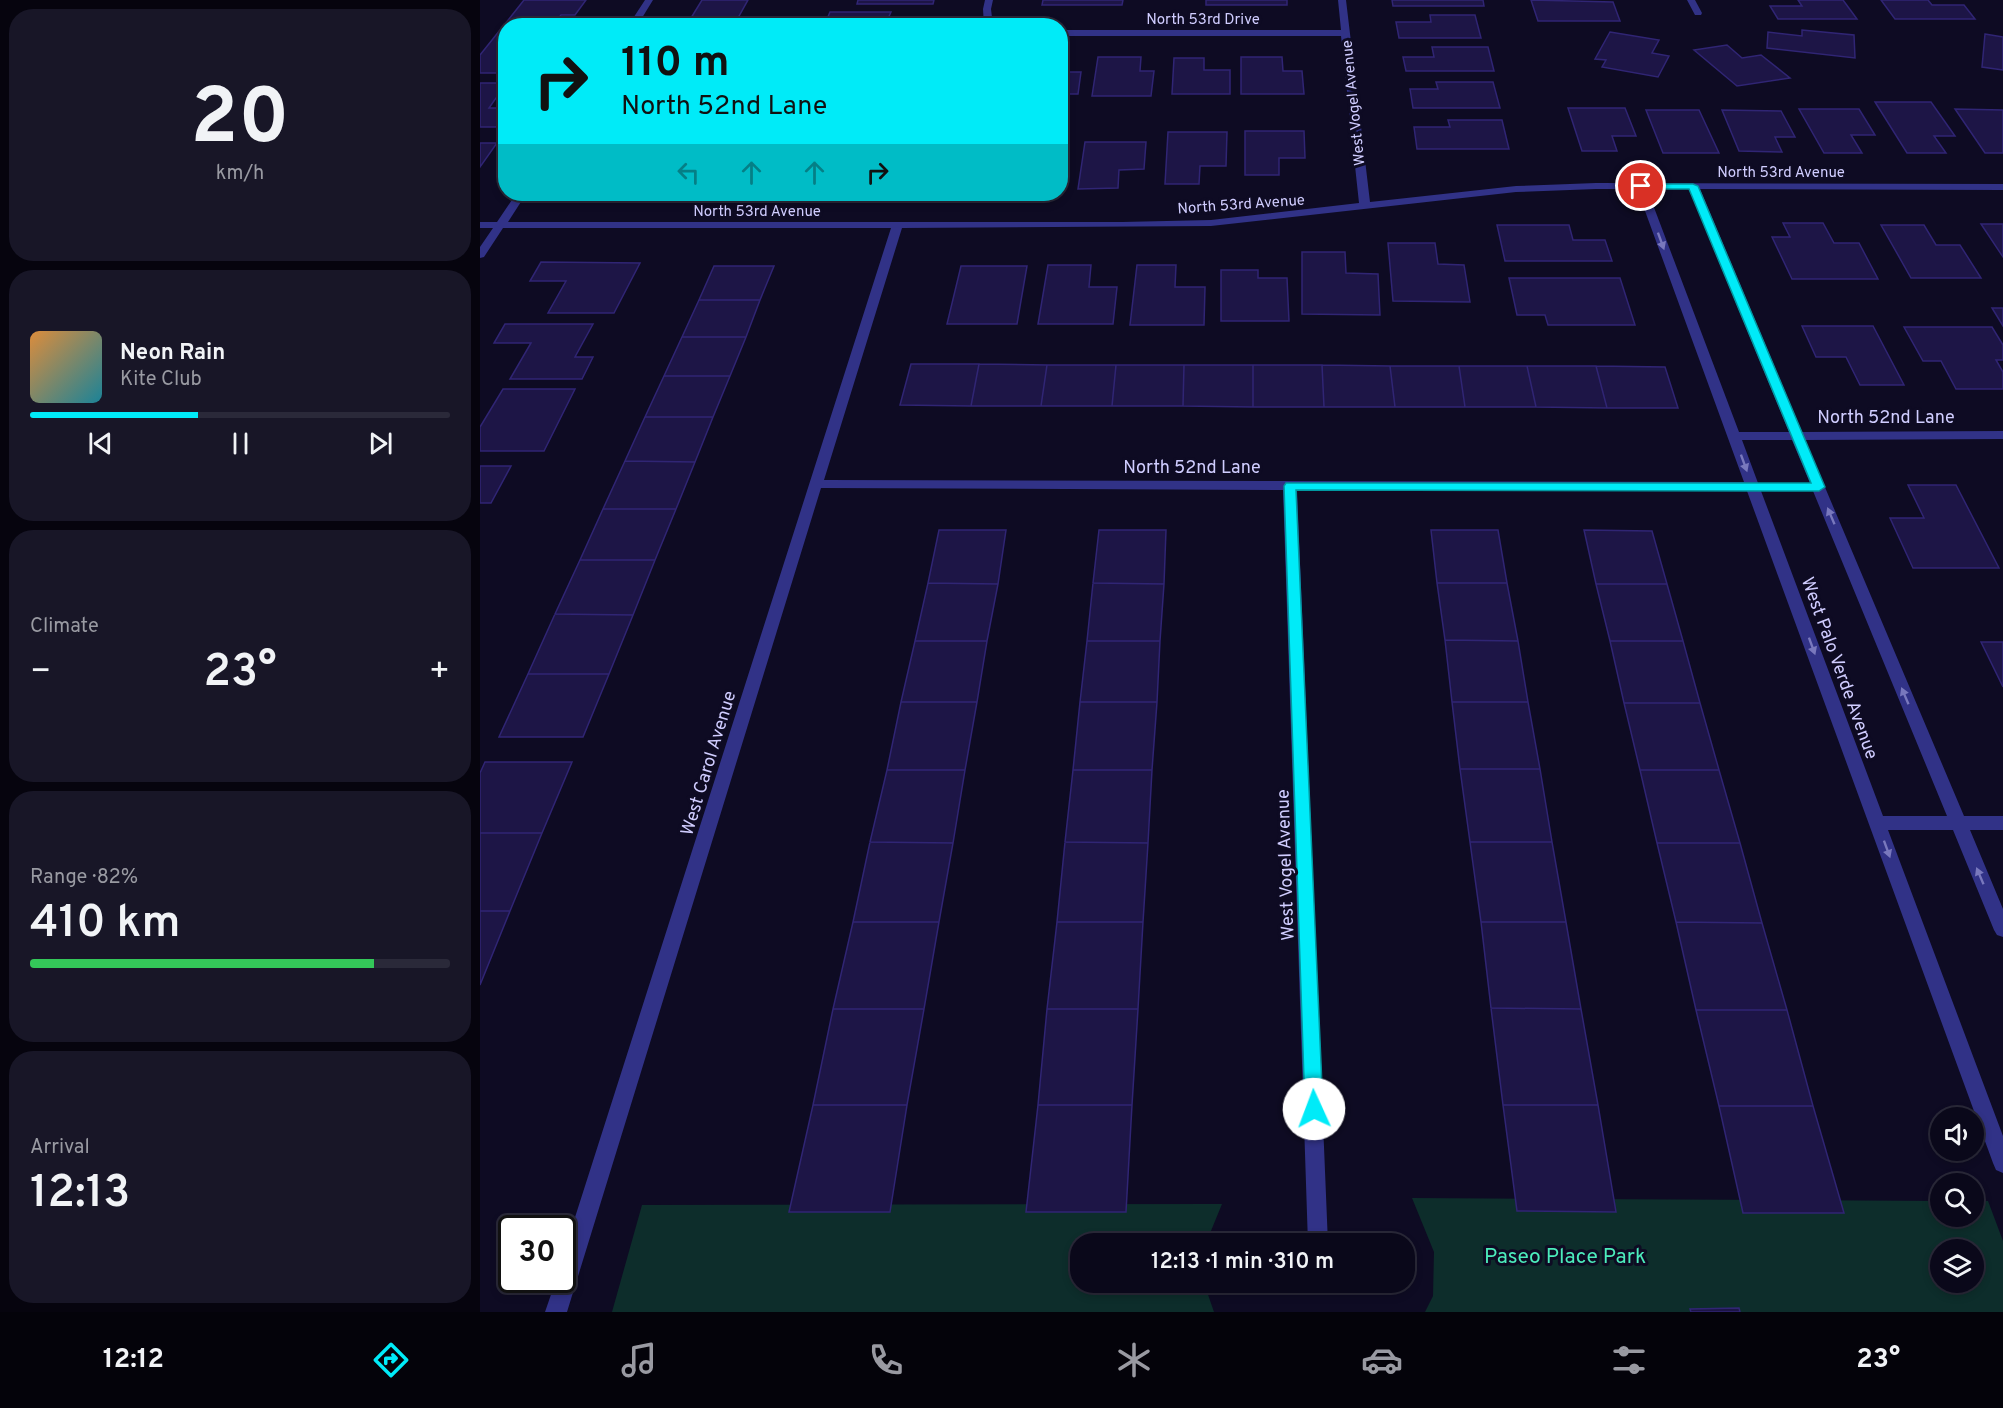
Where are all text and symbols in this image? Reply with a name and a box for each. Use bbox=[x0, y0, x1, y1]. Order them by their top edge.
street label: North 53rd Drive bbox=[1146, 11, 1260, 30]
text: 110 m bbox=[621, 38, 730, 91]
street label: West Vogel Avenue bbox=[1338, 39, 1371, 167]
icon: right bbox=[522, 42, 600, 120]
text: 20 bbox=[191, 72, 289, 171]
text: North 52nd Lane bbox=[621, 90, 827, 124]
icon: left bbox=[672, 156, 705, 189]
icon: ahead bbox=[735, 156, 768, 189]
icon: ahead bbox=[798, 156, 831, 189]
icon: right bbox=[861, 156, 894, 189]
pin bbox=[1615, 160, 1666, 211]
text: km/h bbox=[216, 161, 264, 187]
street label: North 53rd Avenue bbox=[1717, 164, 1845, 183]
icon: arrive bbox=[1624, 169, 1657, 202]
street label: North 53rd Avenue bbox=[1177, 192, 1305, 219]
street label: North 53rd Avenue bbox=[693, 203, 821, 222]
one-way arrow bbox=[1657, 232, 1666, 250]
text: Neon Rain bbox=[120, 340, 225, 367]
text: Kite Club bbox=[120, 367, 202, 393]
street label: North 52nd Lane bbox=[1817, 407, 1955, 430]
icon: previous bbox=[84, 427, 117, 460]
icon: pause bbox=[224, 427, 257, 460]
icon: next bbox=[364, 427, 397, 460]
one-way arrow bbox=[1739, 455, 1749, 473]
street label: North 52nd Lane bbox=[1123, 457, 1261, 480]
one-way arrow bbox=[1826, 506, 1836, 524]
street label: West Palo Verde Avenue bbox=[1795, 574, 1882, 763]
text: Climate bbox=[30, 614, 99, 640]
one-way arrow bbox=[1807, 637, 1817, 655]
text: 23° bbox=[203, 645, 277, 702]
text: − bbox=[30, 652, 51, 694]
text: + bbox=[429, 652, 450, 694]
one-way arrow bbox=[1900, 686, 1910, 704]
street label: West Carol Avenue bbox=[677, 688, 742, 838]
street label: West Vogel Avenue bbox=[1272, 789, 1301, 941]
one-way arrow bbox=[1882, 840, 1892, 858]
text: Range · 82% bbox=[30, 865, 138, 891]
one-way arrow bbox=[1975, 866, 1985, 884]
text: 410 km bbox=[30, 896, 180, 953]
position arrow bbox=[1282, 1077, 1346, 1141]
map controls bbox=[1930, 1107, 1984, 1293]
button: sound bbox=[1930, 1107, 1984, 1161]
text: Arrival bbox=[30, 1135, 90, 1161]
text: 12:13 bbox=[30, 1166, 130, 1223]
button: search bbox=[1930, 1173, 1984, 1227]
speed limit sign: 30 bbox=[498, 1215, 576, 1293]
button: layers bbox=[1930, 1239, 1984, 1293]
park label: Paseo Place Park bbox=[1484, 1244, 1646, 1271]
text: 12:13 · 1 min · 310 m bbox=[1151, 1249, 1334, 1276]
icon: directions bbox=[370, 1339, 412, 1381]
icon: music bbox=[618, 1339, 660, 1381]
icon: phone bbox=[865, 1339, 907, 1381]
icon: climate bbox=[1113, 1339, 1155, 1381]
icon: car bbox=[1361, 1339, 1403, 1381]
icon: filters bbox=[1608, 1339, 1650, 1381]
text: 12:12 bbox=[103, 1343, 164, 1377]
text: 23° bbox=[1856, 1343, 1900, 1377]

